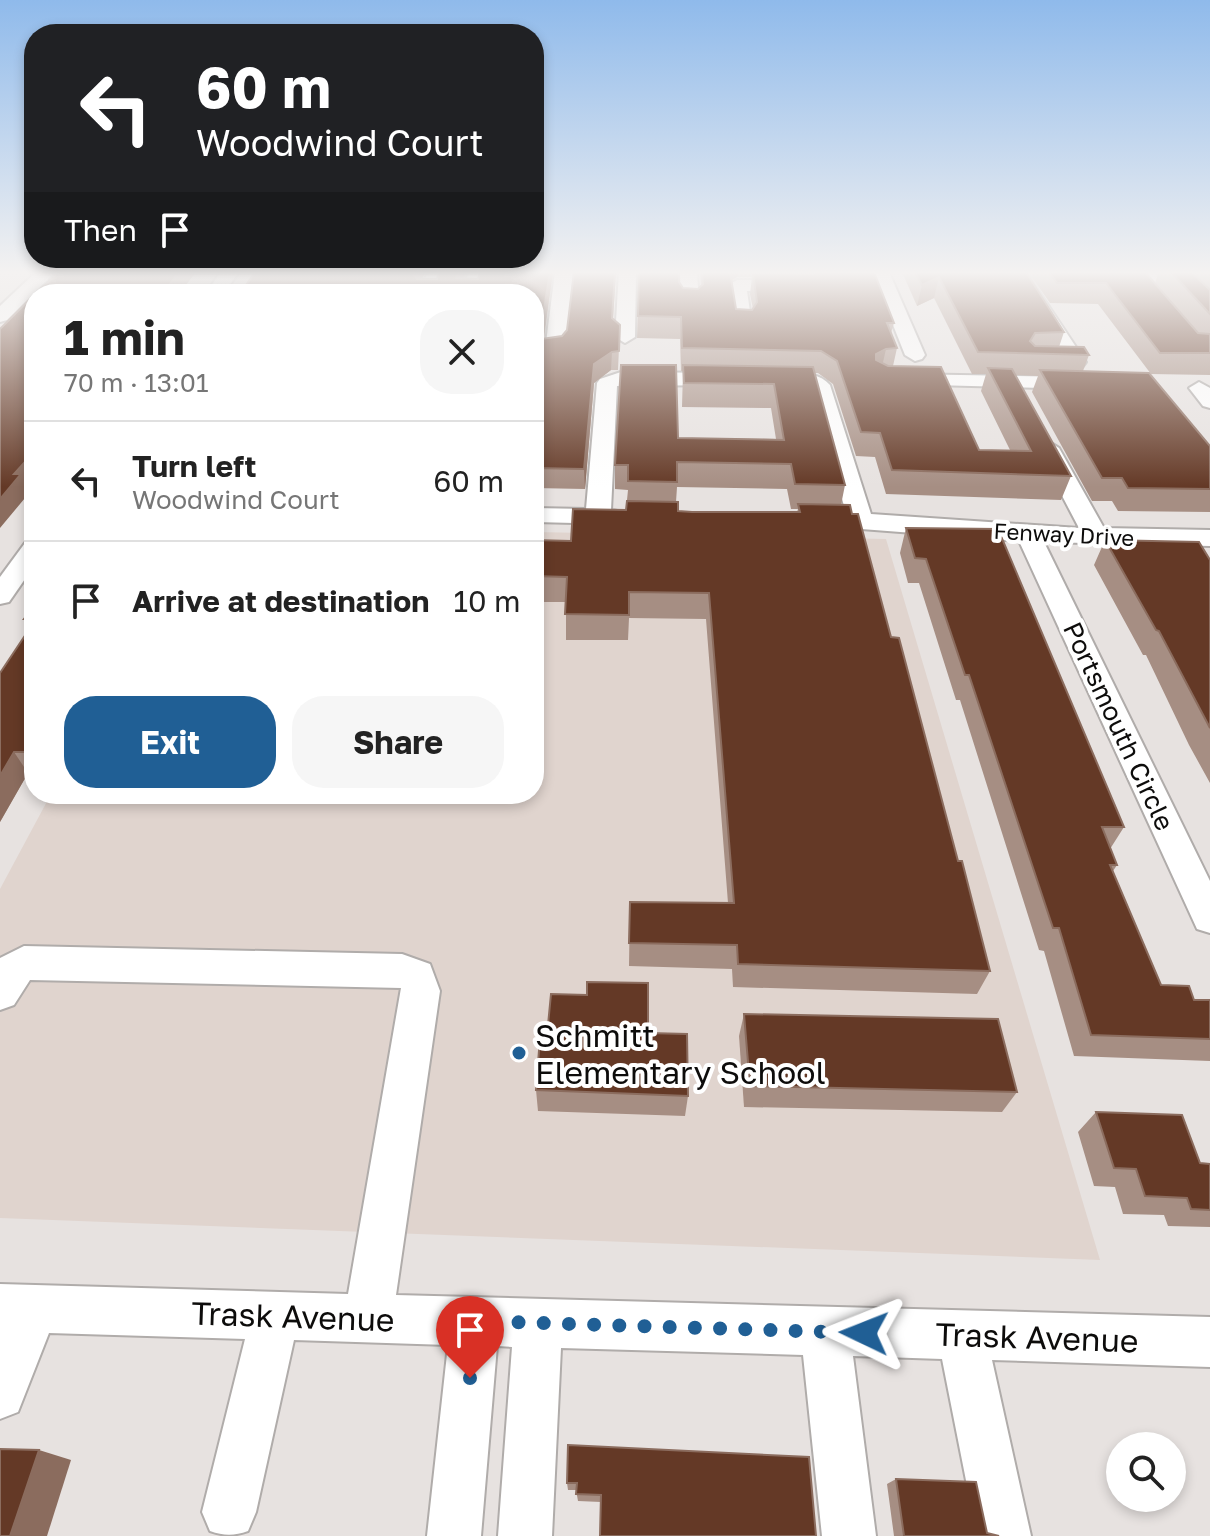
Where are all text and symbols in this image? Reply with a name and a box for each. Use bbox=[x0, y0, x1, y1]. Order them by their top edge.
text: 60 m bbox=[196, 53, 331, 120]
icon: left bbox=[64, 56, 168, 160]
text: Woodwind Court bbox=[196, 121, 484, 164]
icon: arrive bbox=[153, 208, 197, 252]
text: Then bbox=[64, 212, 137, 248]
text: 1 min bbox=[64, 308, 185, 366]
button: close bbox=[420, 310, 504, 394]
text: 70 m · 13:01 bbox=[64, 367, 209, 398]
text: Turn left bbox=[132, 448, 257, 484]
icon: left bbox=[64, 459, 108, 503]
text: 60 m bbox=[433, 463, 504, 499]
text: Woodwind Court bbox=[132, 484, 340, 515]
street label: Fenway Drive bbox=[993, 517, 1135, 551]
icon: arrive bbox=[64, 579, 108, 623]
text: Arrive at destination bbox=[132, 583, 429, 619]
text: 10 m bbox=[453, 583, 521, 619]
street label: Portsmouth Circle bbox=[1057, 617, 1181, 835]
button: Exit bbox=[64, 696, 276, 788]
button: Share bbox=[292, 696, 504, 788]
place label: Schmitt Elementary School bbox=[535, 1016, 826, 1091]
marker: Schmitt Elementary School bbox=[510, 1044, 528, 1062]
position arrow bbox=[822, 1291, 906, 1375]
street label: Trask Avenue bbox=[191, 1293, 395, 1339]
pin bbox=[436, 1296, 504, 1378]
icon: arrive bbox=[448, 1308, 492, 1352]
street label: Trask Avenue bbox=[935, 1314, 1139, 1360]
map controls bbox=[1106, 1432, 1186, 1512]
button: search bbox=[1106, 1432, 1186, 1512]

